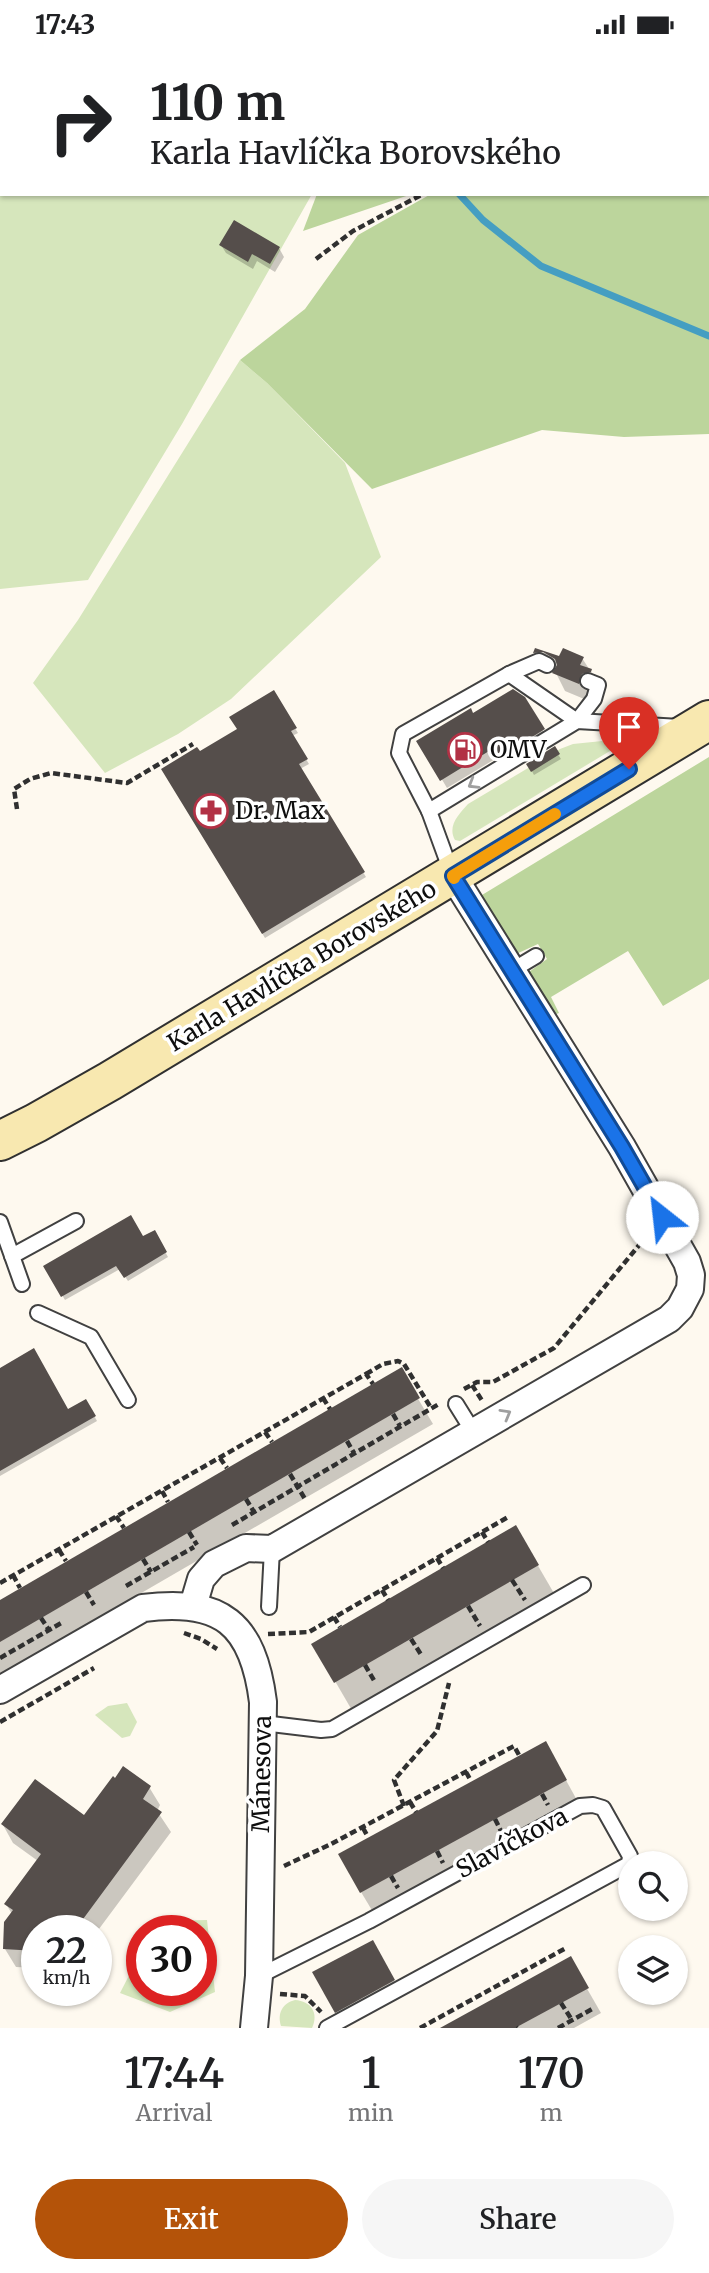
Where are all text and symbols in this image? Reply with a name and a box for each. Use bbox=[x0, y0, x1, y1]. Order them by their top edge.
text: 17:43 bbox=[35, 8, 95, 41]
text: 110 m bbox=[150, 72, 285, 133]
icon: right bbox=[35, 77, 126, 168]
text: Karla Havlíčka Borovského bbox=[150, 133, 561, 173]
pin bbox=[599, 697, 659, 769]
icon: arrive bbox=[610, 708, 648, 746]
fuel station icon: OMV bbox=[446, 731, 484, 769]
place label: OMV bbox=[490, 734, 548, 765]
one-way arrow bbox=[468, 776, 481, 789]
pharmacy icon: Dr. Max bbox=[192, 792, 230, 830]
place label: Dr. Max bbox=[235, 795, 326, 826]
street label: Karla Havlíčka Borovského bbox=[162, 873, 442, 1058]
position arrow bbox=[625, 1180, 699, 1254]
one-way arrow bbox=[498, 1409, 511, 1422]
street label: Mánesova bbox=[245, 1715, 278, 1833]
street label: Slavíčkova bbox=[451, 1800, 573, 1885]
map controls bbox=[618, 1851, 688, 2005]
button: search bbox=[618, 1851, 688, 1921]
speed limit sign: 30 bbox=[126, 1915, 217, 2006]
text: 22 bbox=[46, 1929, 87, 1973]
button: layers bbox=[618, 1935, 688, 2005]
text: km/h bbox=[43, 1966, 90, 1989]
text: 17:44 bbox=[124, 2047, 224, 2099]
text: 1 bbox=[361, 2047, 380, 2099]
text: 170 bbox=[518, 2047, 585, 2099]
text: Arrival bbox=[136, 2098, 212, 2127]
text: min bbox=[348, 2098, 394, 2127]
text: m bbox=[540, 2098, 563, 2127]
button: Exit bbox=[35, 2179, 348, 2259]
button: Share bbox=[362, 2179, 674, 2259]

